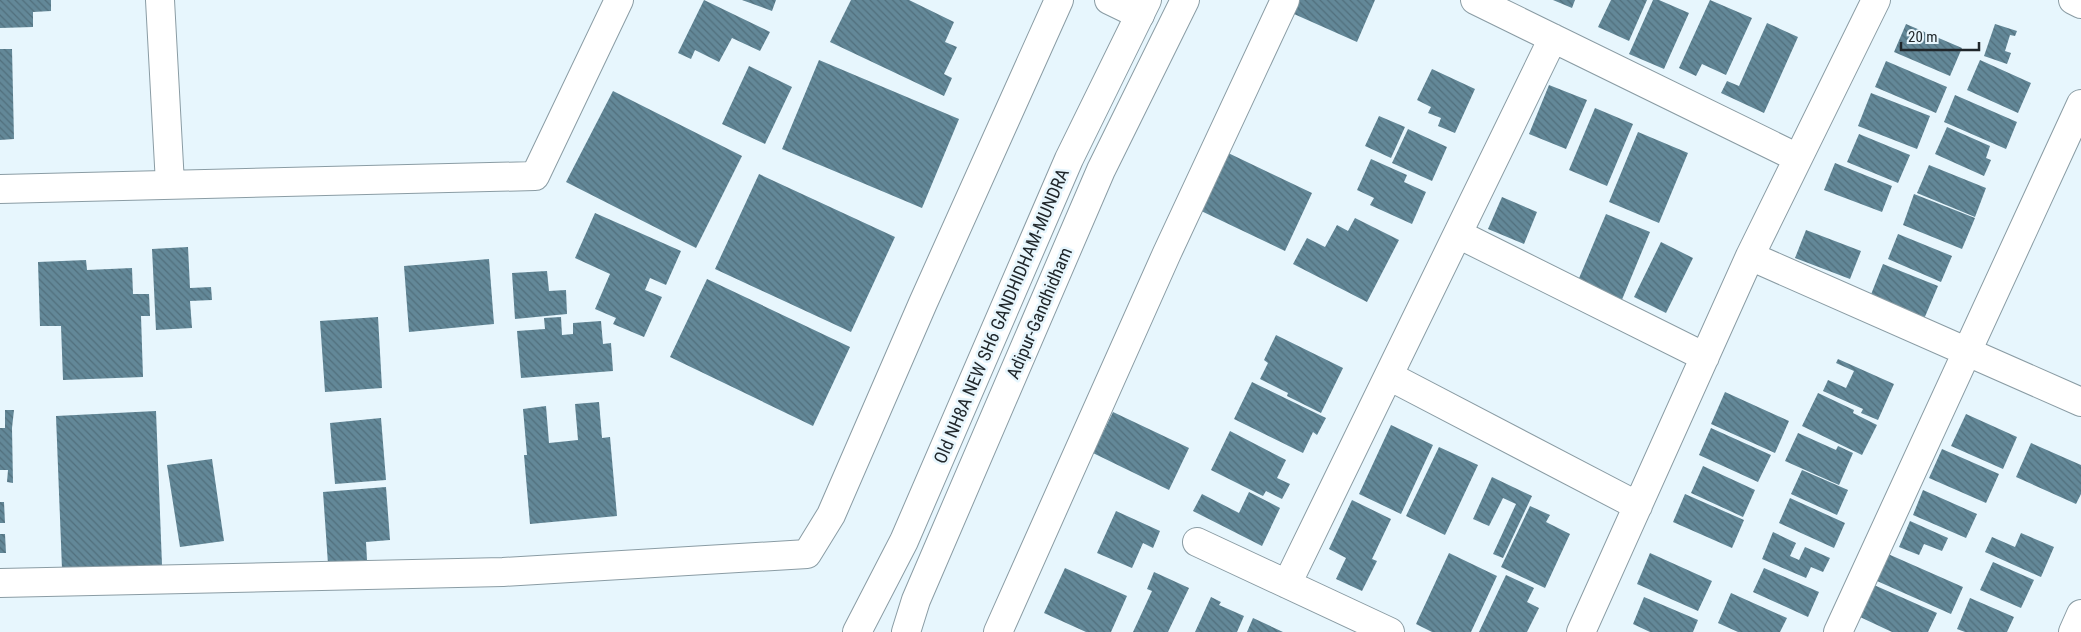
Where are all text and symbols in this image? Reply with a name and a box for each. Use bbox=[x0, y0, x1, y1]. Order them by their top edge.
scale bar bbox=[1901, 20, 1978, 52]
text: 20 m bbox=[1908, 28, 1938, 46]
street label: Old NH8A NEW SH6 GANDHIDHAM-MUNDRA bbox=[929, 165, 1073, 467]
street label: Adipur-Gandhidham bbox=[1002, 244, 1076, 382]

